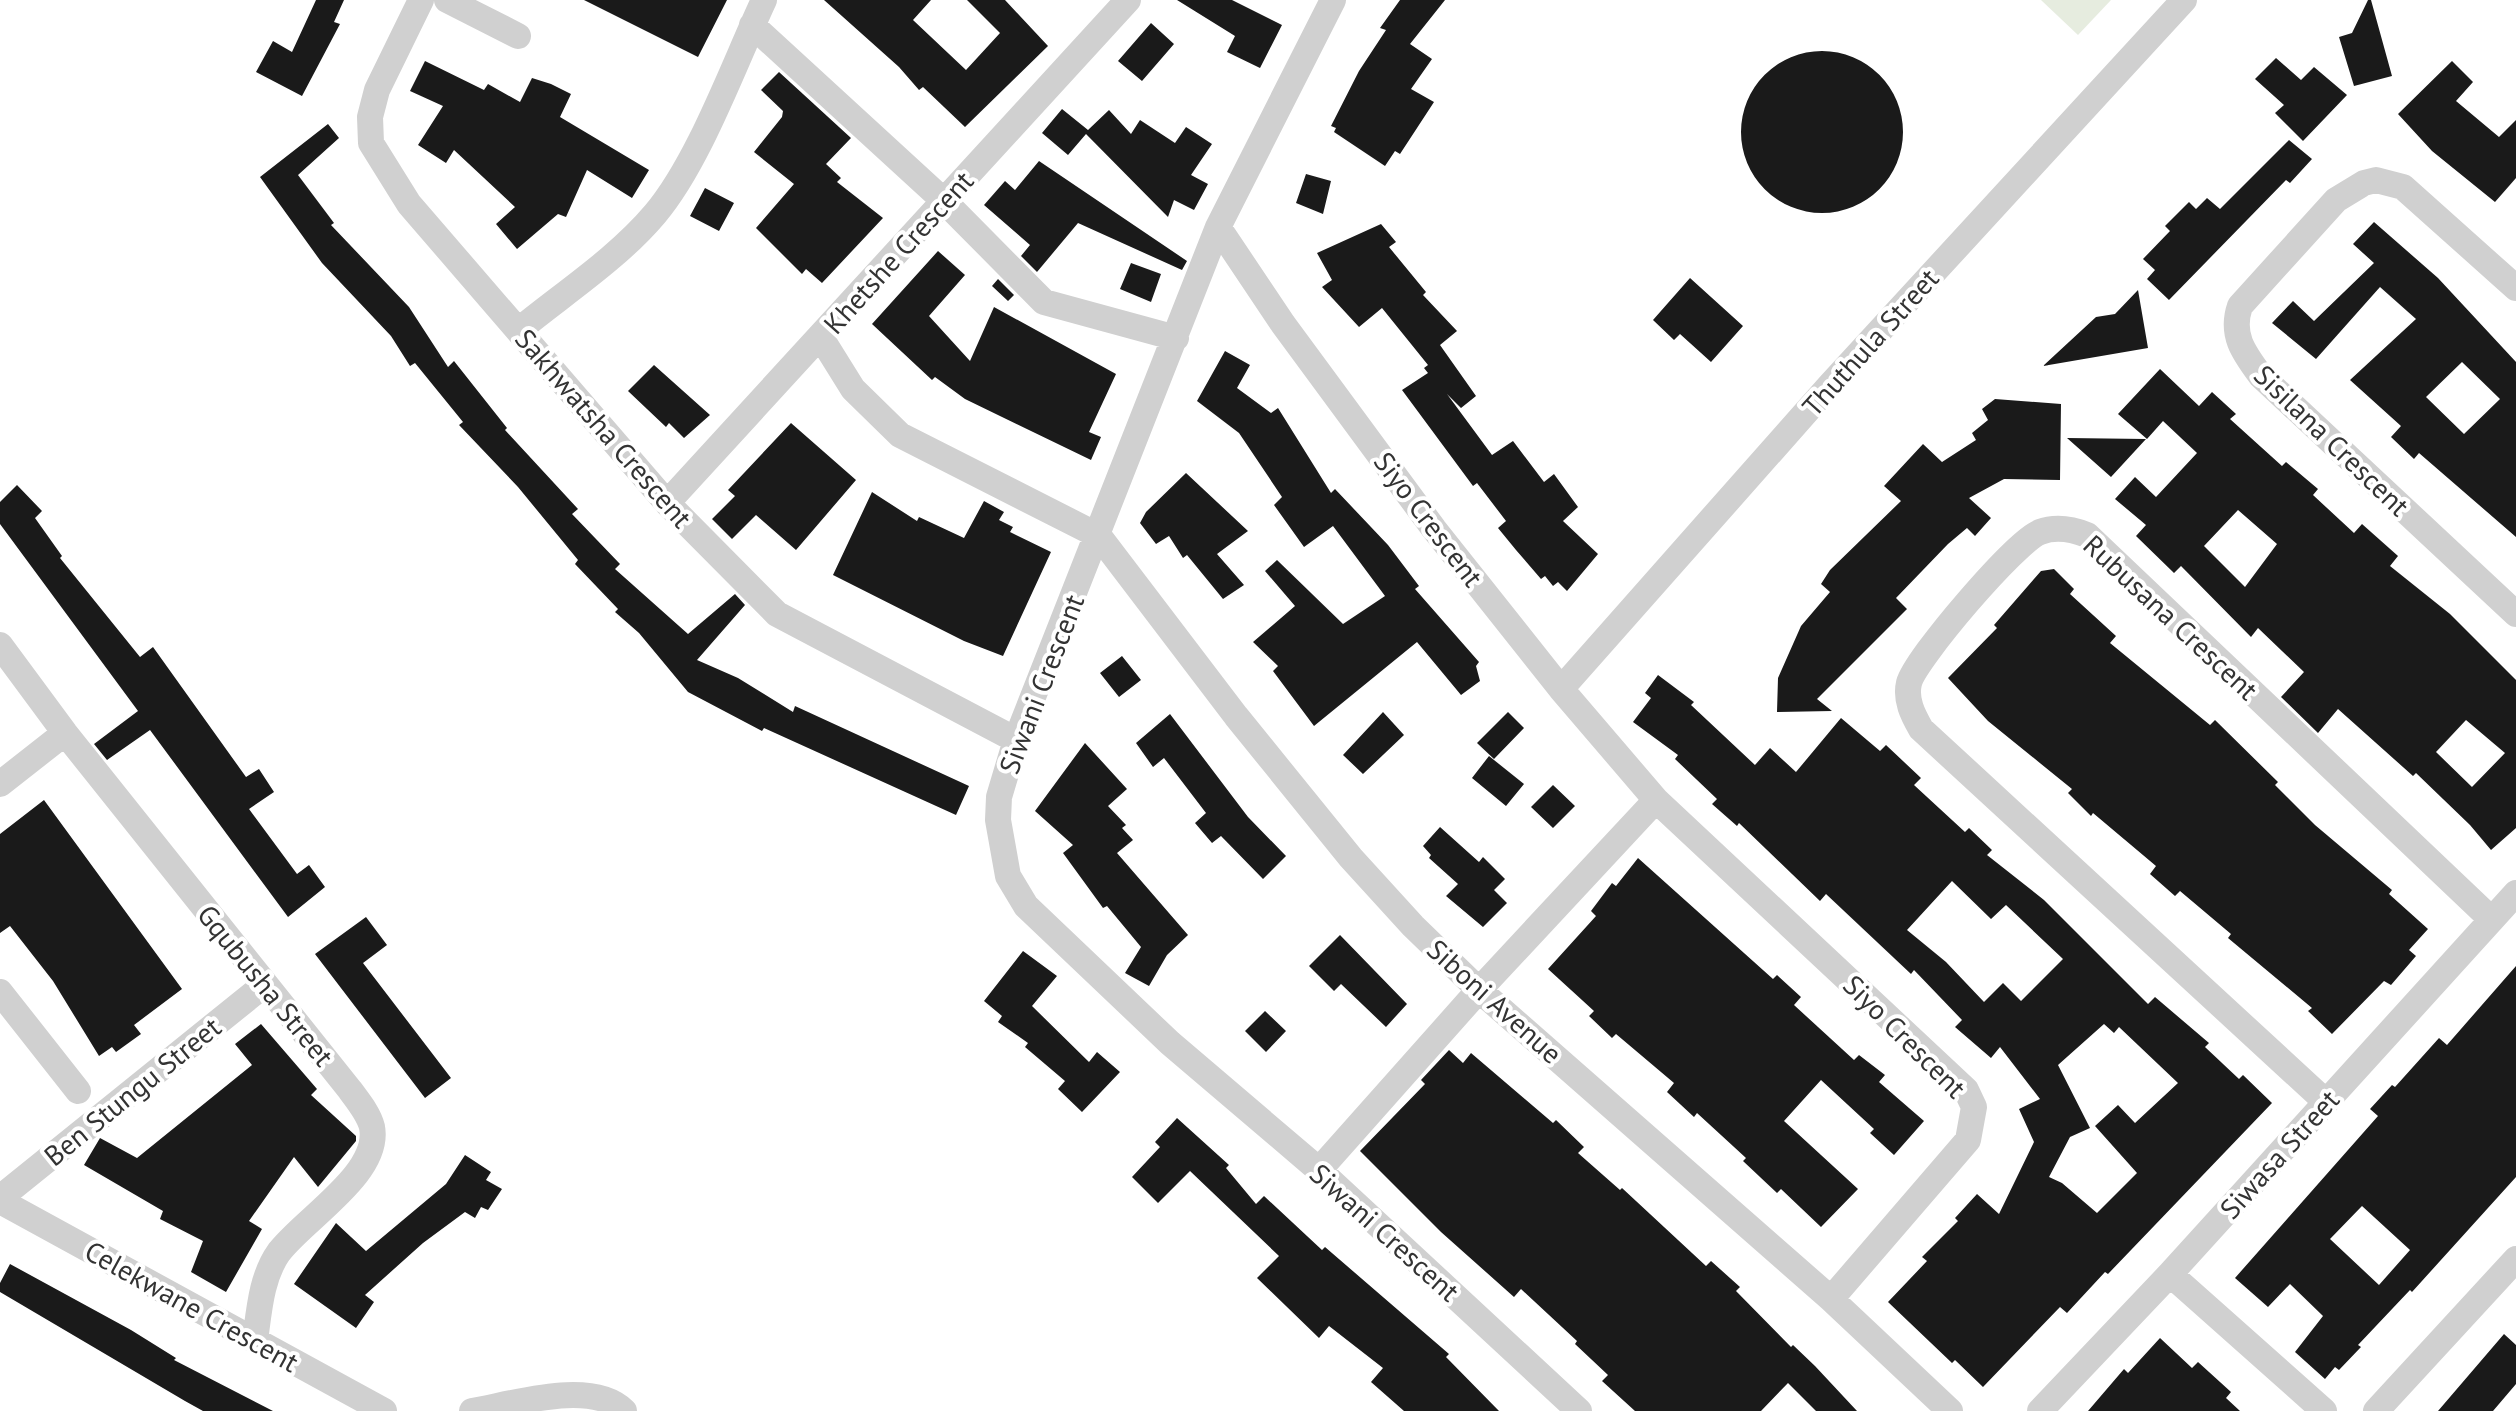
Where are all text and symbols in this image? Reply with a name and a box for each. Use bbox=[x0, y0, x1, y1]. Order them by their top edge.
street label: Khetshe Crescent bbox=[815, 162, 981, 341]
street label: Thuthula Street bbox=[1794, 260, 1947, 424]
street label: Sakhwatsha Crescent bbox=[507, 321, 701, 536]
street label: Sisilana Crescent bbox=[2246, 356, 2418, 524]
street label: Siyo Crescent bbox=[1366, 444, 1492, 594]
street label: Rubusana Crescent bbox=[2076, 526, 2267, 708]
street label: Siwani Crescent bbox=[990, 589, 1092, 779]
street label: Gqubusha Street bbox=[189, 897, 343, 1074]
street label: Siboni Avenue bbox=[1420, 931, 1570, 1071]
street label: Siyo Crescent bbox=[1835, 966, 1975, 1106]
street label: Ben Stungu Street bbox=[36, 1008, 228, 1174]
street label: Siwasa Street bbox=[2211, 1081, 2347, 1226]
street label: Siwani Crescent bbox=[1302, 1155, 1468, 1309]
street label: Celekwane Crescent bbox=[79, 1232, 306, 1380]

